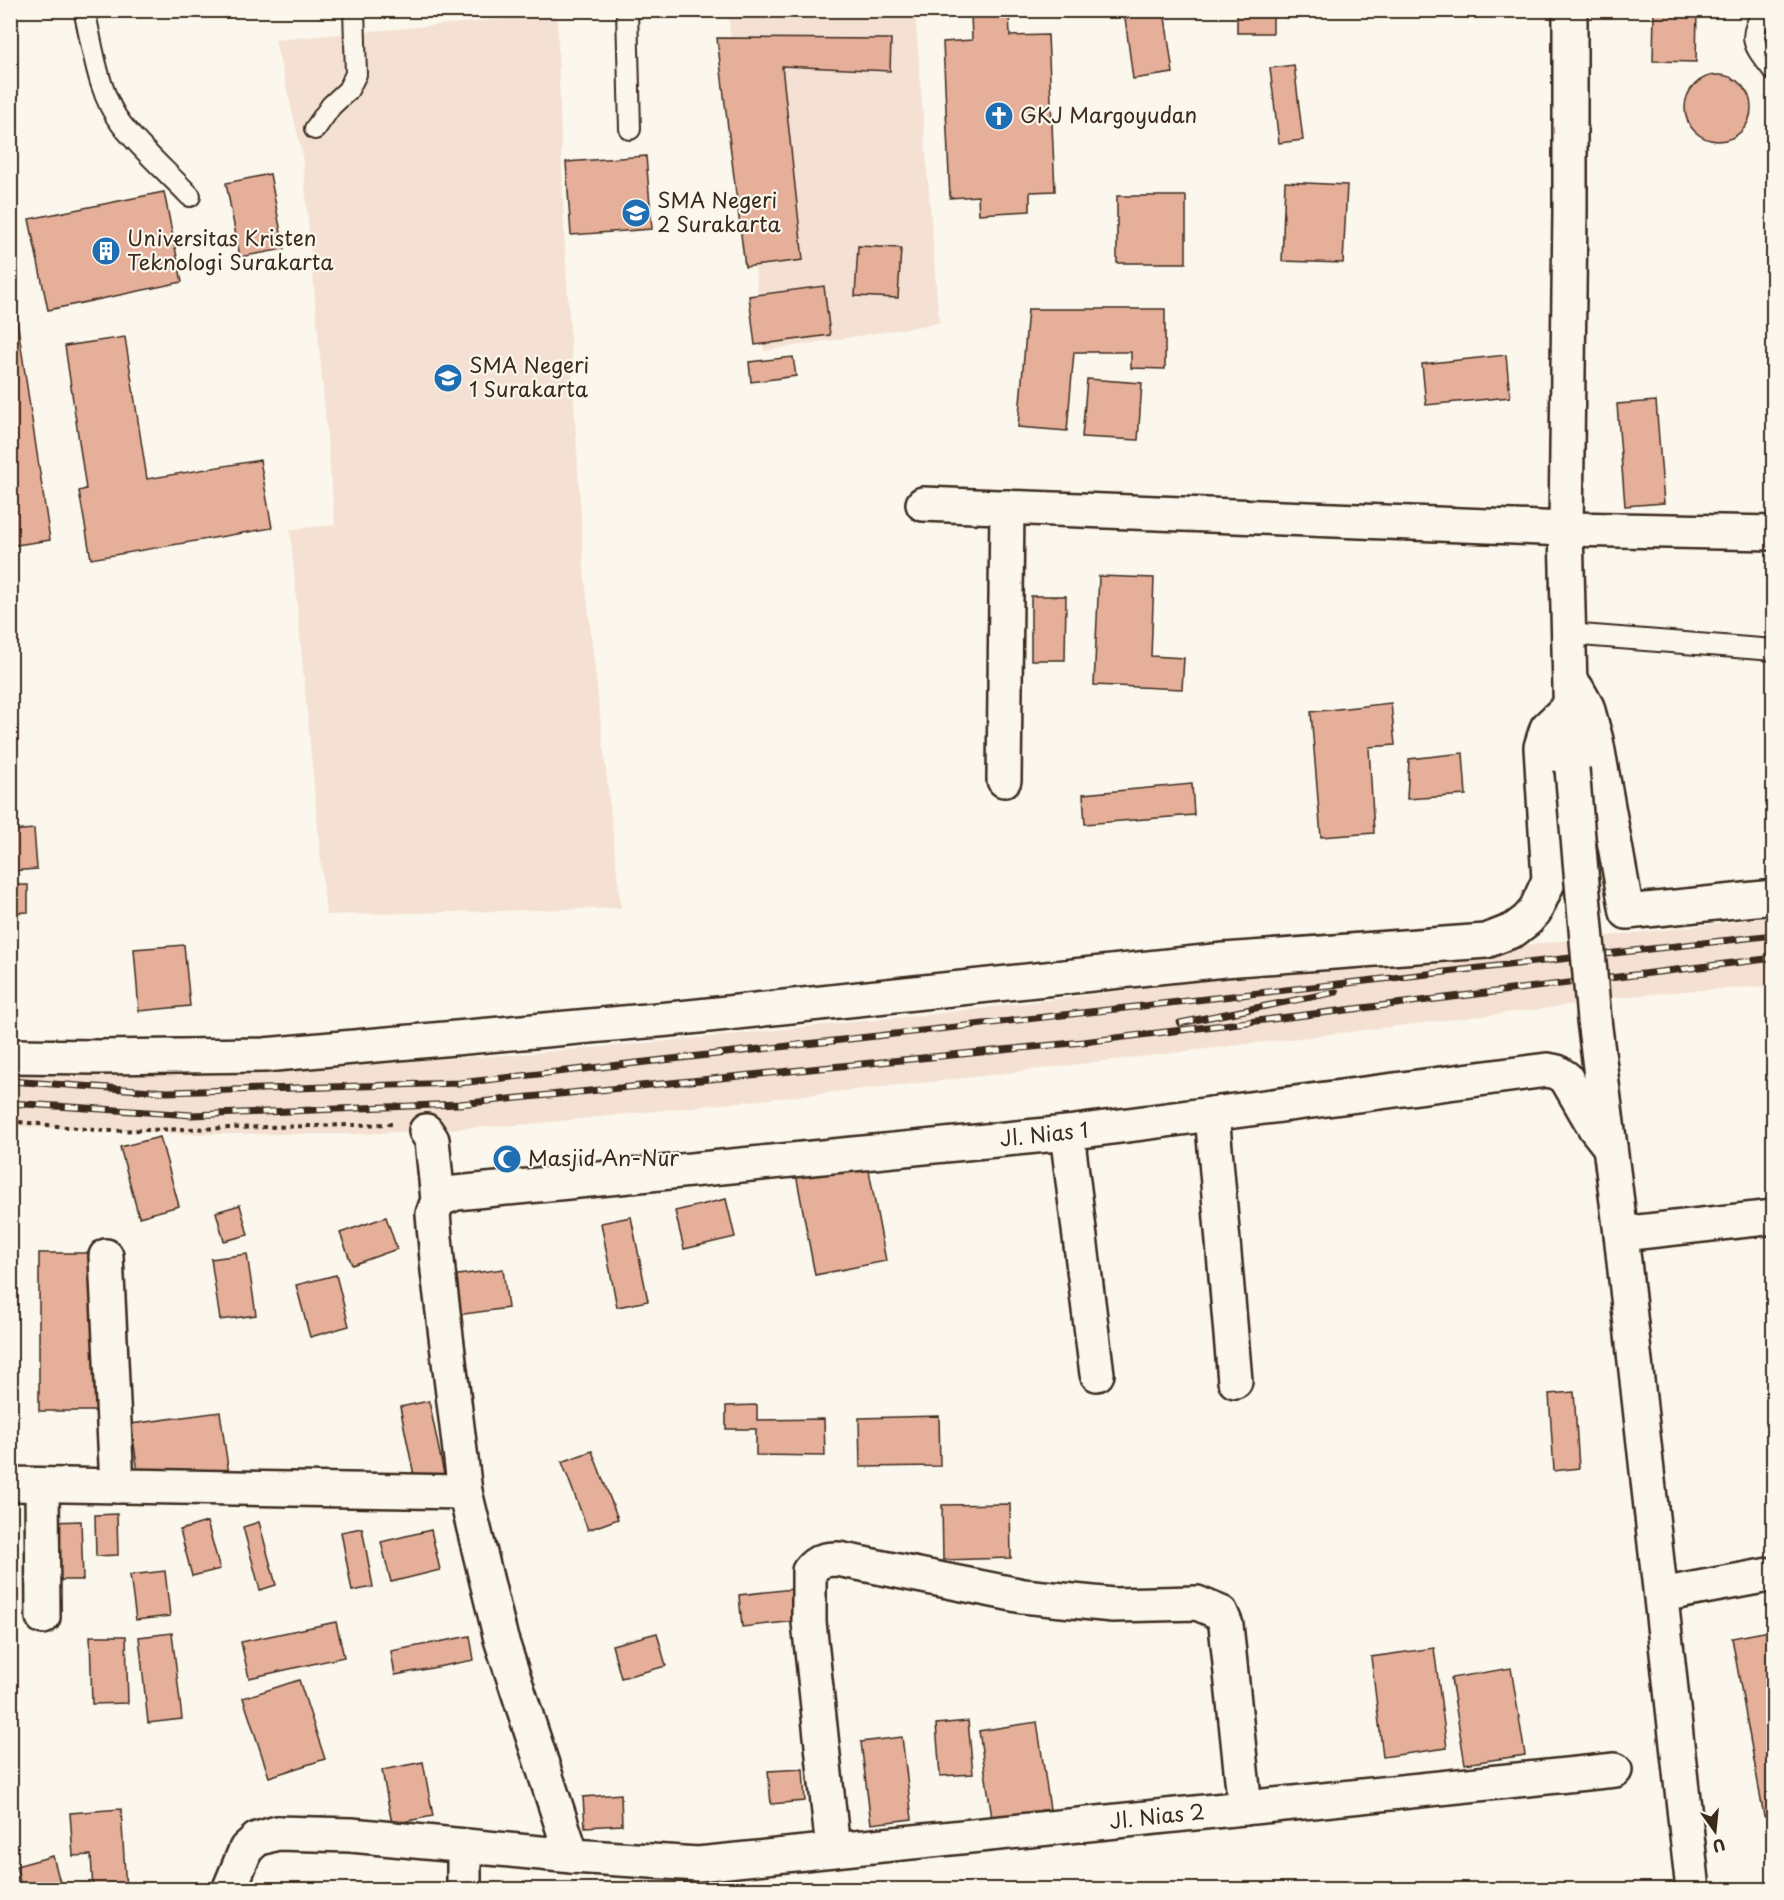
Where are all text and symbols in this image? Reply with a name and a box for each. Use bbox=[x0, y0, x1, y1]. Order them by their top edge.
place label: GKJ Margoyudan bbox=[1020, 98, 1197, 130]
church icon: GKJ Margoyudan bbox=[983, 100, 1015, 132]
place label: SMA Negeri 2 Surakarta bbox=[657, 183, 782, 239]
school or university icon: SMA Negeri 2 Surakarta bbox=[620, 197, 652, 229]
place label: Universitas Kristen Teknologi Surakarta bbox=[127, 221, 334, 277]
building icon: Universitas Kristen Teknologi Surakarta bbox=[90, 235, 122, 267]
place label: SMA Negeri 1 Surakarta bbox=[469, 348, 589, 404]
school or university icon: SMA Negeri 1 Surakarta bbox=[432, 362, 464, 394]
street label: Jl. Nias 1 bbox=[998, 1112, 1090, 1154]
place label: Masjid An-Nur bbox=[528, 1141, 679, 1173]
mosque icon: Masjid An-Nur bbox=[491, 1143, 523, 1175]
street label: Jl. Nias 2 bbox=[1108, 1794, 1206, 1836]
north arrow bbox=[1685, 1801, 1745, 1861]
text: U bbox=[1710, 1833, 1728, 1860]

